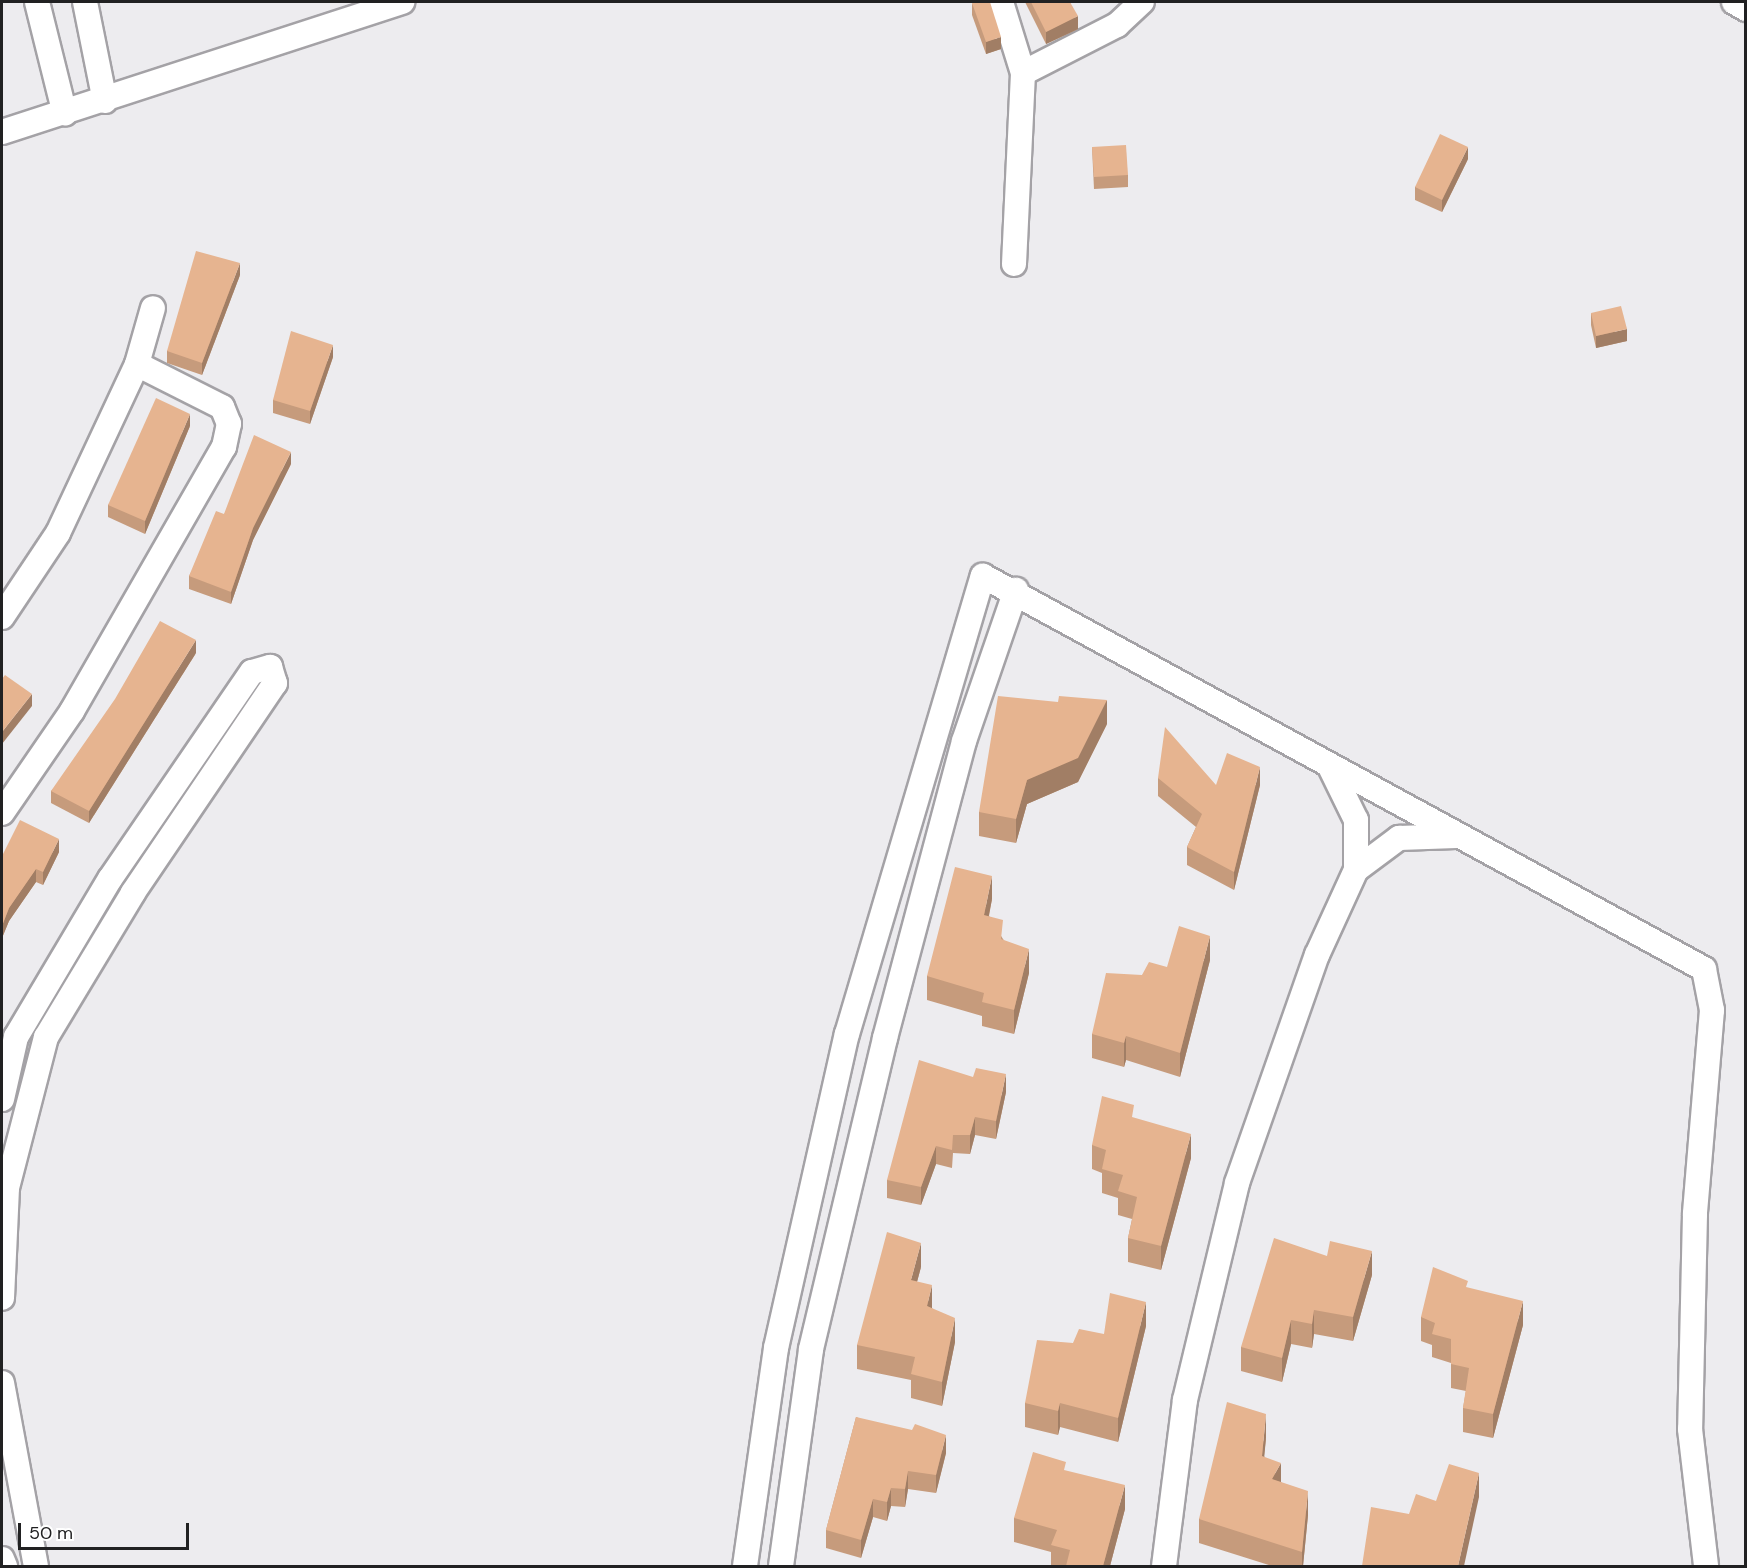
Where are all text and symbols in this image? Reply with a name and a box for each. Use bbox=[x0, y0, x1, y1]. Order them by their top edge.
scale bar bbox=[21, 1511, 192, 1549]
text: 50 m bbox=[29, 1521, 73, 1545]

